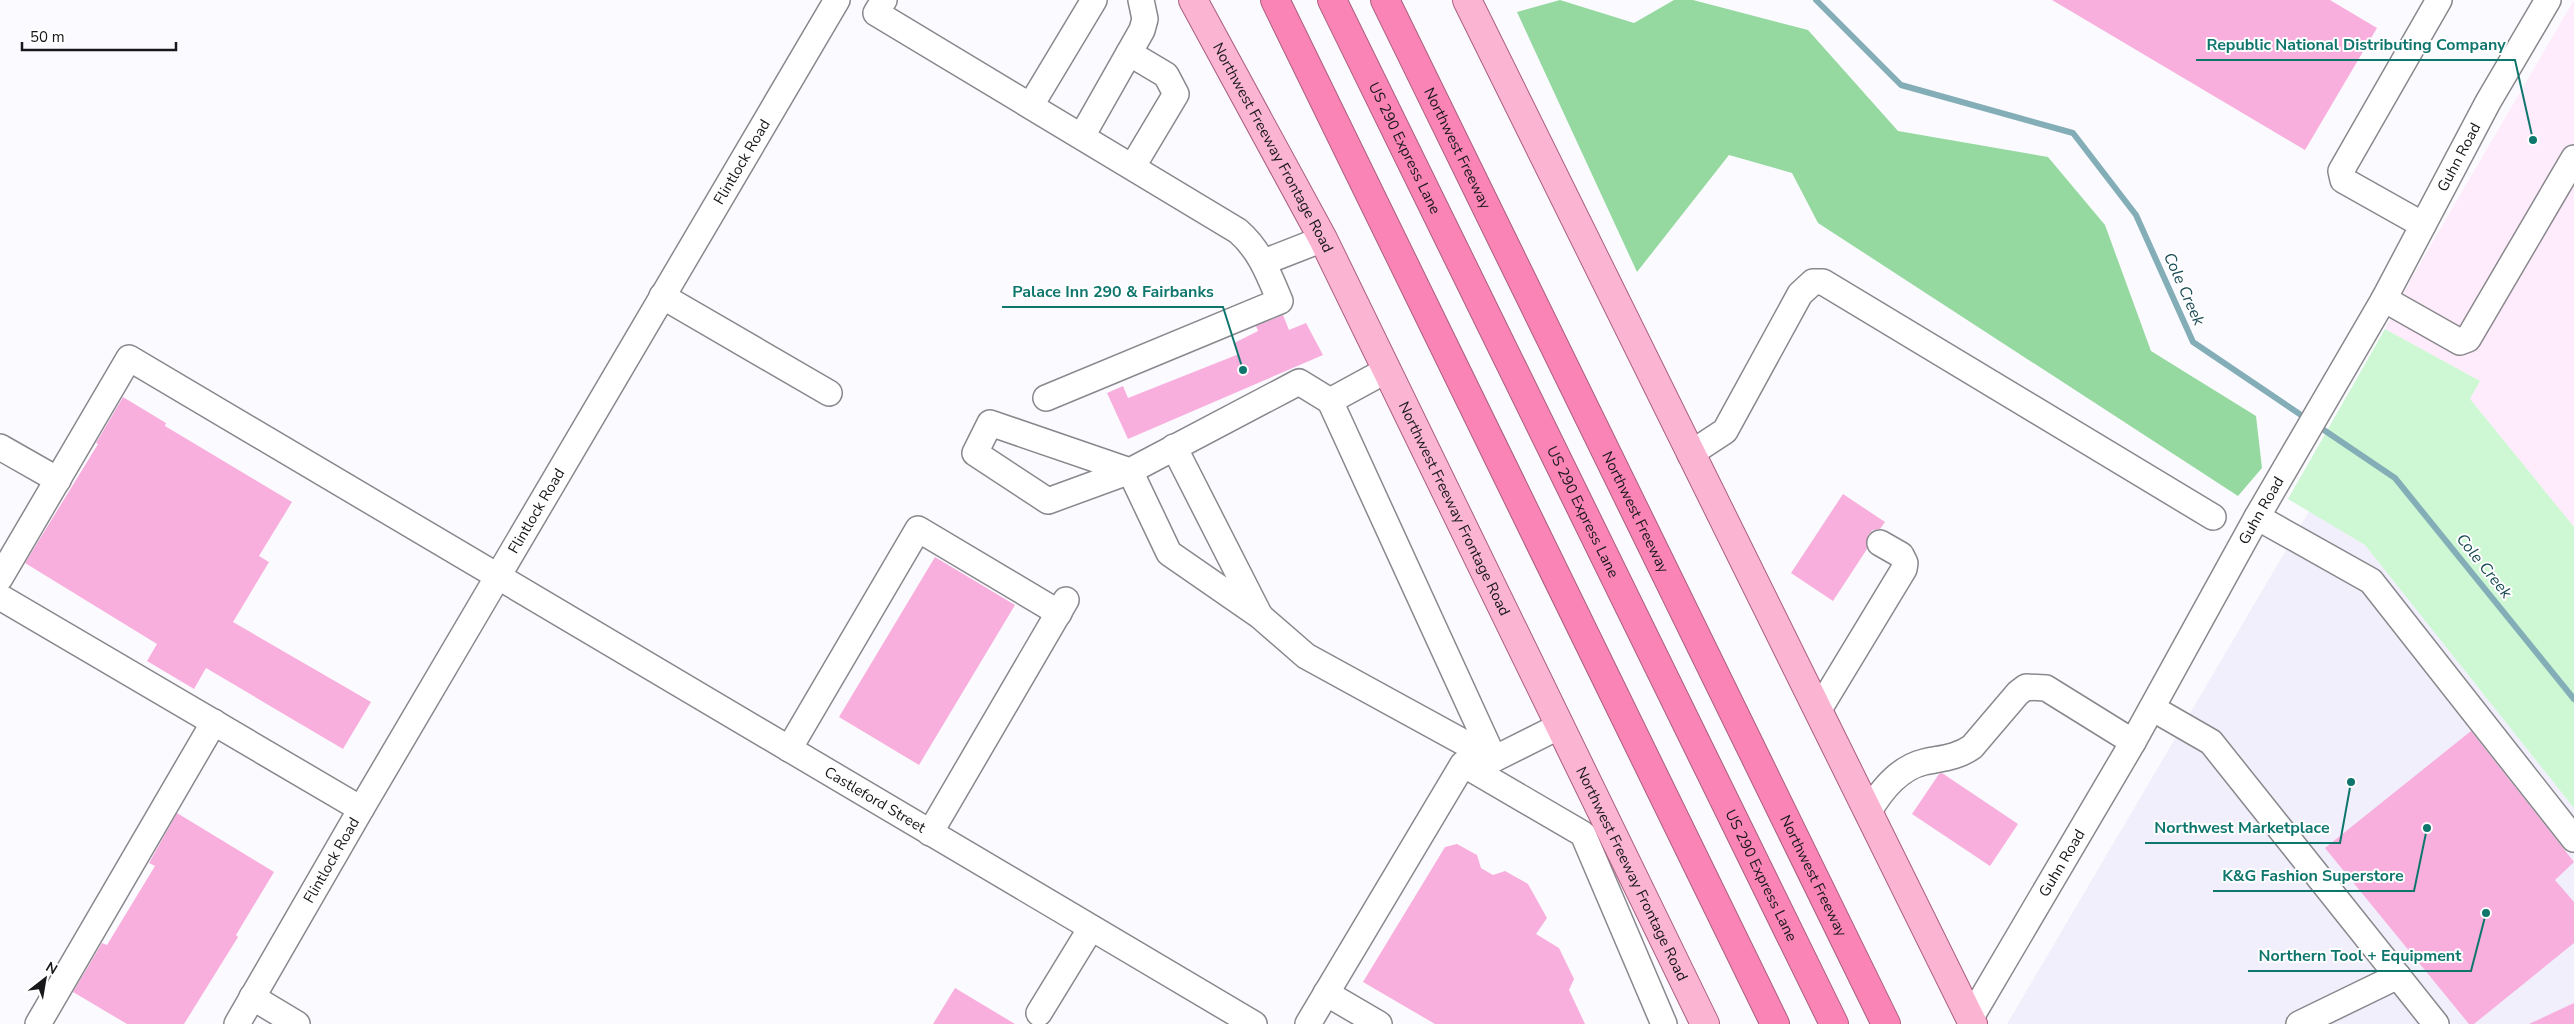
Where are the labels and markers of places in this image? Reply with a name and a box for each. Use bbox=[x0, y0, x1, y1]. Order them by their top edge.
callout: Republic National Distributing Company bbox=[2196, 29, 2515, 60]
callout: Palace Inn 290 & Fairbanks bbox=[1002, 276, 1223, 307]
callout: Northwest Marketplace bbox=[2145, 812, 2340, 843]
callout: K&G Fashion Superstore bbox=[2213, 860, 2414, 891]
callout: Northern Tool + Equipment bbox=[2248, 940, 2471, 971]

